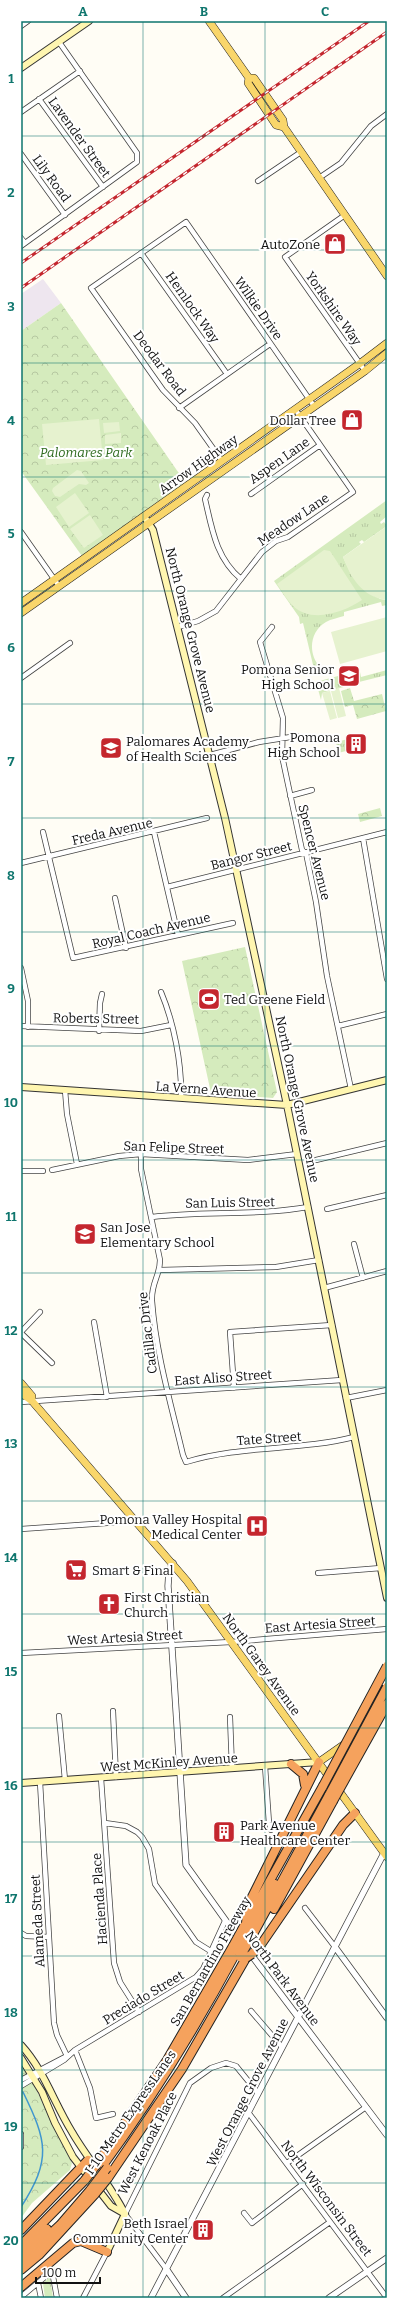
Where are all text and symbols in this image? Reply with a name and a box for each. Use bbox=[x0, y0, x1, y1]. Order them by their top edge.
text: A bbox=[78, 4, 88, 19]
text: B bbox=[200, 4, 208, 19]
text: C bbox=[321, 4, 329, 19]
text: 1 bbox=[8, 71, 14, 86]
street label: Lavender Street bbox=[45, 94, 114, 181]
street label: Lily Road bbox=[30, 152, 74, 205]
text: 2 bbox=[7, 185, 15, 200]
shop icon: AutoZone bbox=[322, 231, 348, 257]
place label: AutoZone bbox=[260, 237, 320, 252]
street label: Hemlock Way bbox=[163, 269, 223, 346]
street label: Yorkshire Way bbox=[303, 269, 365, 348]
street label: Wilkie Drive bbox=[231, 274, 286, 343]
text: 3 bbox=[7, 299, 15, 314]
street label: Deodar Road bbox=[130, 328, 189, 399]
shop icon: Dollar Tree bbox=[339, 407, 365, 433]
text: 4 bbox=[7, 413, 15, 428]
place label: Dollar Tree bbox=[270, 413, 336, 428]
street label: Arrow Highway bbox=[156, 432, 241, 497]
street label: Aspen Lane bbox=[246, 434, 312, 487]
park label: Palomares Park bbox=[40, 445, 133, 460]
street label: Meadow Lane bbox=[255, 490, 332, 549]
text: 5 bbox=[7, 526, 15, 541]
street label: North Orange Grove Avenue bbox=[163, 546, 218, 714]
text: 6 bbox=[7, 640, 15, 655]
place label: Pomona Senior High School bbox=[241, 662, 334, 692]
school or university icon: Pomona Senior High School bbox=[336, 663, 362, 689]
place label: Pomona High School bbox=[267, 730, 340, 760]
building icon: Pomona High School bbox=[343, 731, 369, 757]
place label: Palomares Academy of Health Sciences bbox=[126, 734, 249, 764]
school or university icon: Palomares Academy of Health Sciences bbox=[98, 735, 124, 761]
text: 7 bbox=[8, 754, 15, 769]
street label: Spencer Avenue bbox=[295, 803, 334, 902]
street label: Freda Avenue bbox=[70, 815, 154, 848]
street label: Bangor Street bbox=[209, 838, 294, 873]
text: 8 bbox=[7, 868, 15, 883]
street label: Royal Coach Avenue bbox=[90, 910, 212, 951]
text: 9 bbox=[7, 981, 15, 996]
sports icon: Ted Greene Field bbox=[196, 986, 222, 1012]
place label: Ted Greene Field bbox=[224, 992, 325, 1007]
street label: Roberts Street bbox=[53, 1010, 140, 1027]
street label: North Orange Grove Avenue bbox=[273, 1015, 322, 1184]
street label: La Verne Avenue bbox=[155, 1078, 257, 1101]
text: 10 bbox=[4, 1095, 18, 1110]
street label: San Felipe Street bbox=[123, 1138, 225, 1157]
street label: San Luis Street bbox=[185, 1194, 275, 1211]
text: 11 bbox=[5, 1209, 17, 1224]
place label: San Jose Elementary School bbox=[100, 1220, 215, 1250]
school or university icon: San Jose Elementary School bbox=[72, 1221, 98, 1247]
street label: Cadillac Drive bbox=[135, 1291, 160, 1375]
text: 12 bbox=[5, 1323, 17, 1338]
street label: East Aliso Street bbox=[174, 1367, 273, 1388]
street label: Tate Street bbox=[236, 1429, 302, 1448]
text: 13 bbox=[4, 1436, 18, 1451]
place label: Pomona Valley Hospital Medical Center bbox=[99, 1512, 242, 1542]
hospital icon: Pomona Valley Hospital Medical Center bbox=[244, 1513, 270, 1539]
text: 14 bbox=[4, 1550, 18, 1565]
supermarket icon: Smart & Final bbox=[63, 1557, 89, 1583]
place label: Smart & Final bbox=[92, 1563, 174, 1578]
place label: First Christian Church bbox=[124, 1590, 210, 1620]
church icon: First Christian Church bbox=[96, 1591, 122, 1617]
street label: North Garey Avenue bbox=[220, 1610, 304, 1718]
street label: East Artesia Street bbox=[264, 1613, 376, 1636]
street label: West Artesia Street bbox=[67, 1627, 183, 1648]
text: 15 bbox=[5, 1664, 17, 1679]
street label: West McKinley Avenue bbox=[100, 1750, 238, 1775]
text: 16 bbox=[4, 1778, 18, 1793]
place label: Park Avenue Healthcare Center bbox=[240, 1818, 350, 1848]
building icon: Park Avenue Healthcare Center bbox=[211, 1819, 237, 1845]
street label: Hacienda Place bbox=[89, 1853, 110, 1945]
street label: Alameda Street bbox=[28, 1874, 47, 1968]
text: 17 bbox=[5, 1891, 17, 1906]
street label: San Bernardino Freeway bbox=[167, 1894, 254, 2029]
street label: North Park Avenue bbox=[242, 1928, 323, 2028]
street label: Preciado Street bbox=[100, 1967, 187, 2028]
text: 18 bbox=[4, 2005, 18, 2020]
street label: West Orange Grove Avenue bbox=[203, 2016, 291, 2169]
street label: I-10 Metro ExpressLanes bbox=[82, 2047, 179, 2177]
street label: West Kenoak Place bbox=[115, 2089, 180, 2197]
text: 19 bbox=[4, 2119, 18, 2134]
street label: North Wisconsin Street bbox=[278, 2137, 375, 2259]
place label: Beth Israel Community Center bbox=[73, 2216, 188, 2246]
building icon: Beth Israel Community Center bbox=[190, 2217, 216, 2243]
text: 20 bbox=[3, 2233, 19, 2248]
scale bar bbox=[36, 2259, 100, 2285]
text: 100 m bbox=[42, 2266, 77, 2280]

